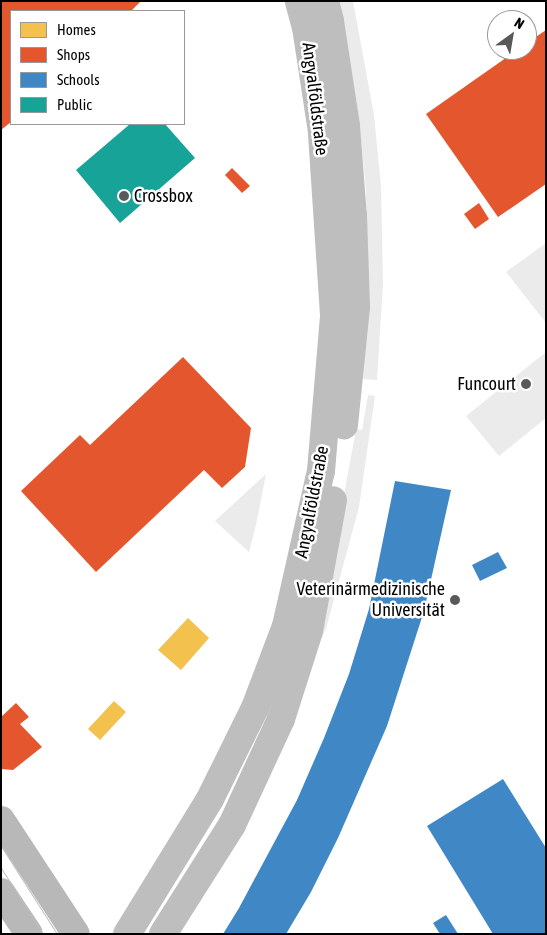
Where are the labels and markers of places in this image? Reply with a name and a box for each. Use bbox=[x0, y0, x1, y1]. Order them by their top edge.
place label: Crossbox bbox=[134, 185, 193, 207]
marker: Crossbox bbox=[118, 190, 130, 202]
place label: Funcourt bbox=[457, 373, 516, 395]
marker: Funcourt bbox=[520, 378, 532, 390]
place label: Veterinärmedizinische Universität bbox=[296, 579, 445, 622]
marker: Veterinärmedizinische Universität bbox=[449, 594, 461, 606]

